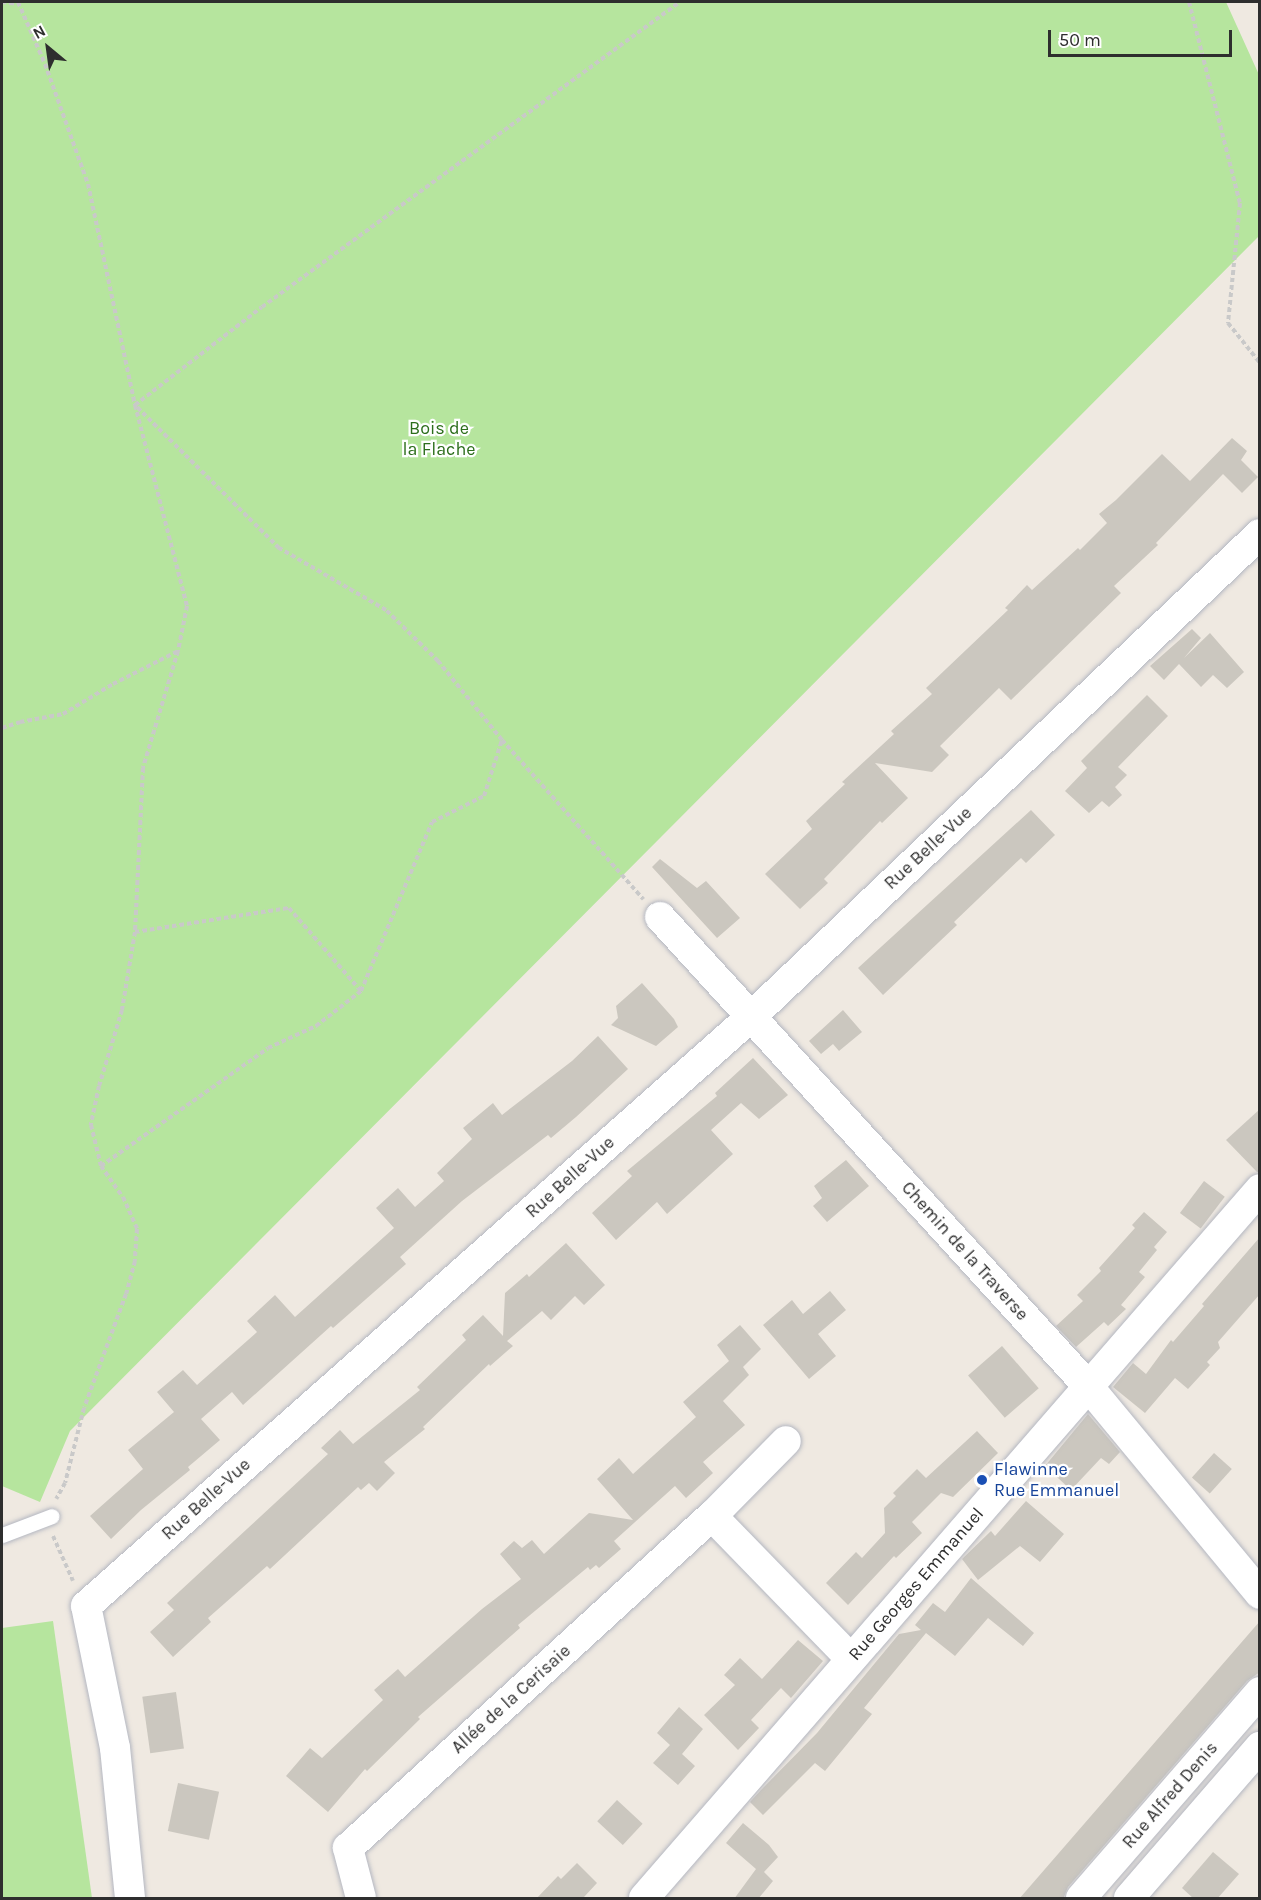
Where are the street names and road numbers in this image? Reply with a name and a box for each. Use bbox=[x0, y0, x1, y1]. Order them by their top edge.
street label: Rue Belle-Vue bbox=[880, 802, 976, 894]
street label: Rue Belle-Vue bbox=[521, 1132, 619, 1222]
street label: Chemin de la Traverse bbox=[897, 1177, 1033, 1325]
street label: Rue Belle-Vue bbox=[157, 1454, 255, 1544]
street label: Rue Georges Emmanuel bbox=[844, 1503, 988, 1665]
street label: Allée de la Cerisaie bbox=[447, 1640, 575, 1758]
street label: Rue Alfred Denis bbox=[1118, 1737, 1222, 1853]

